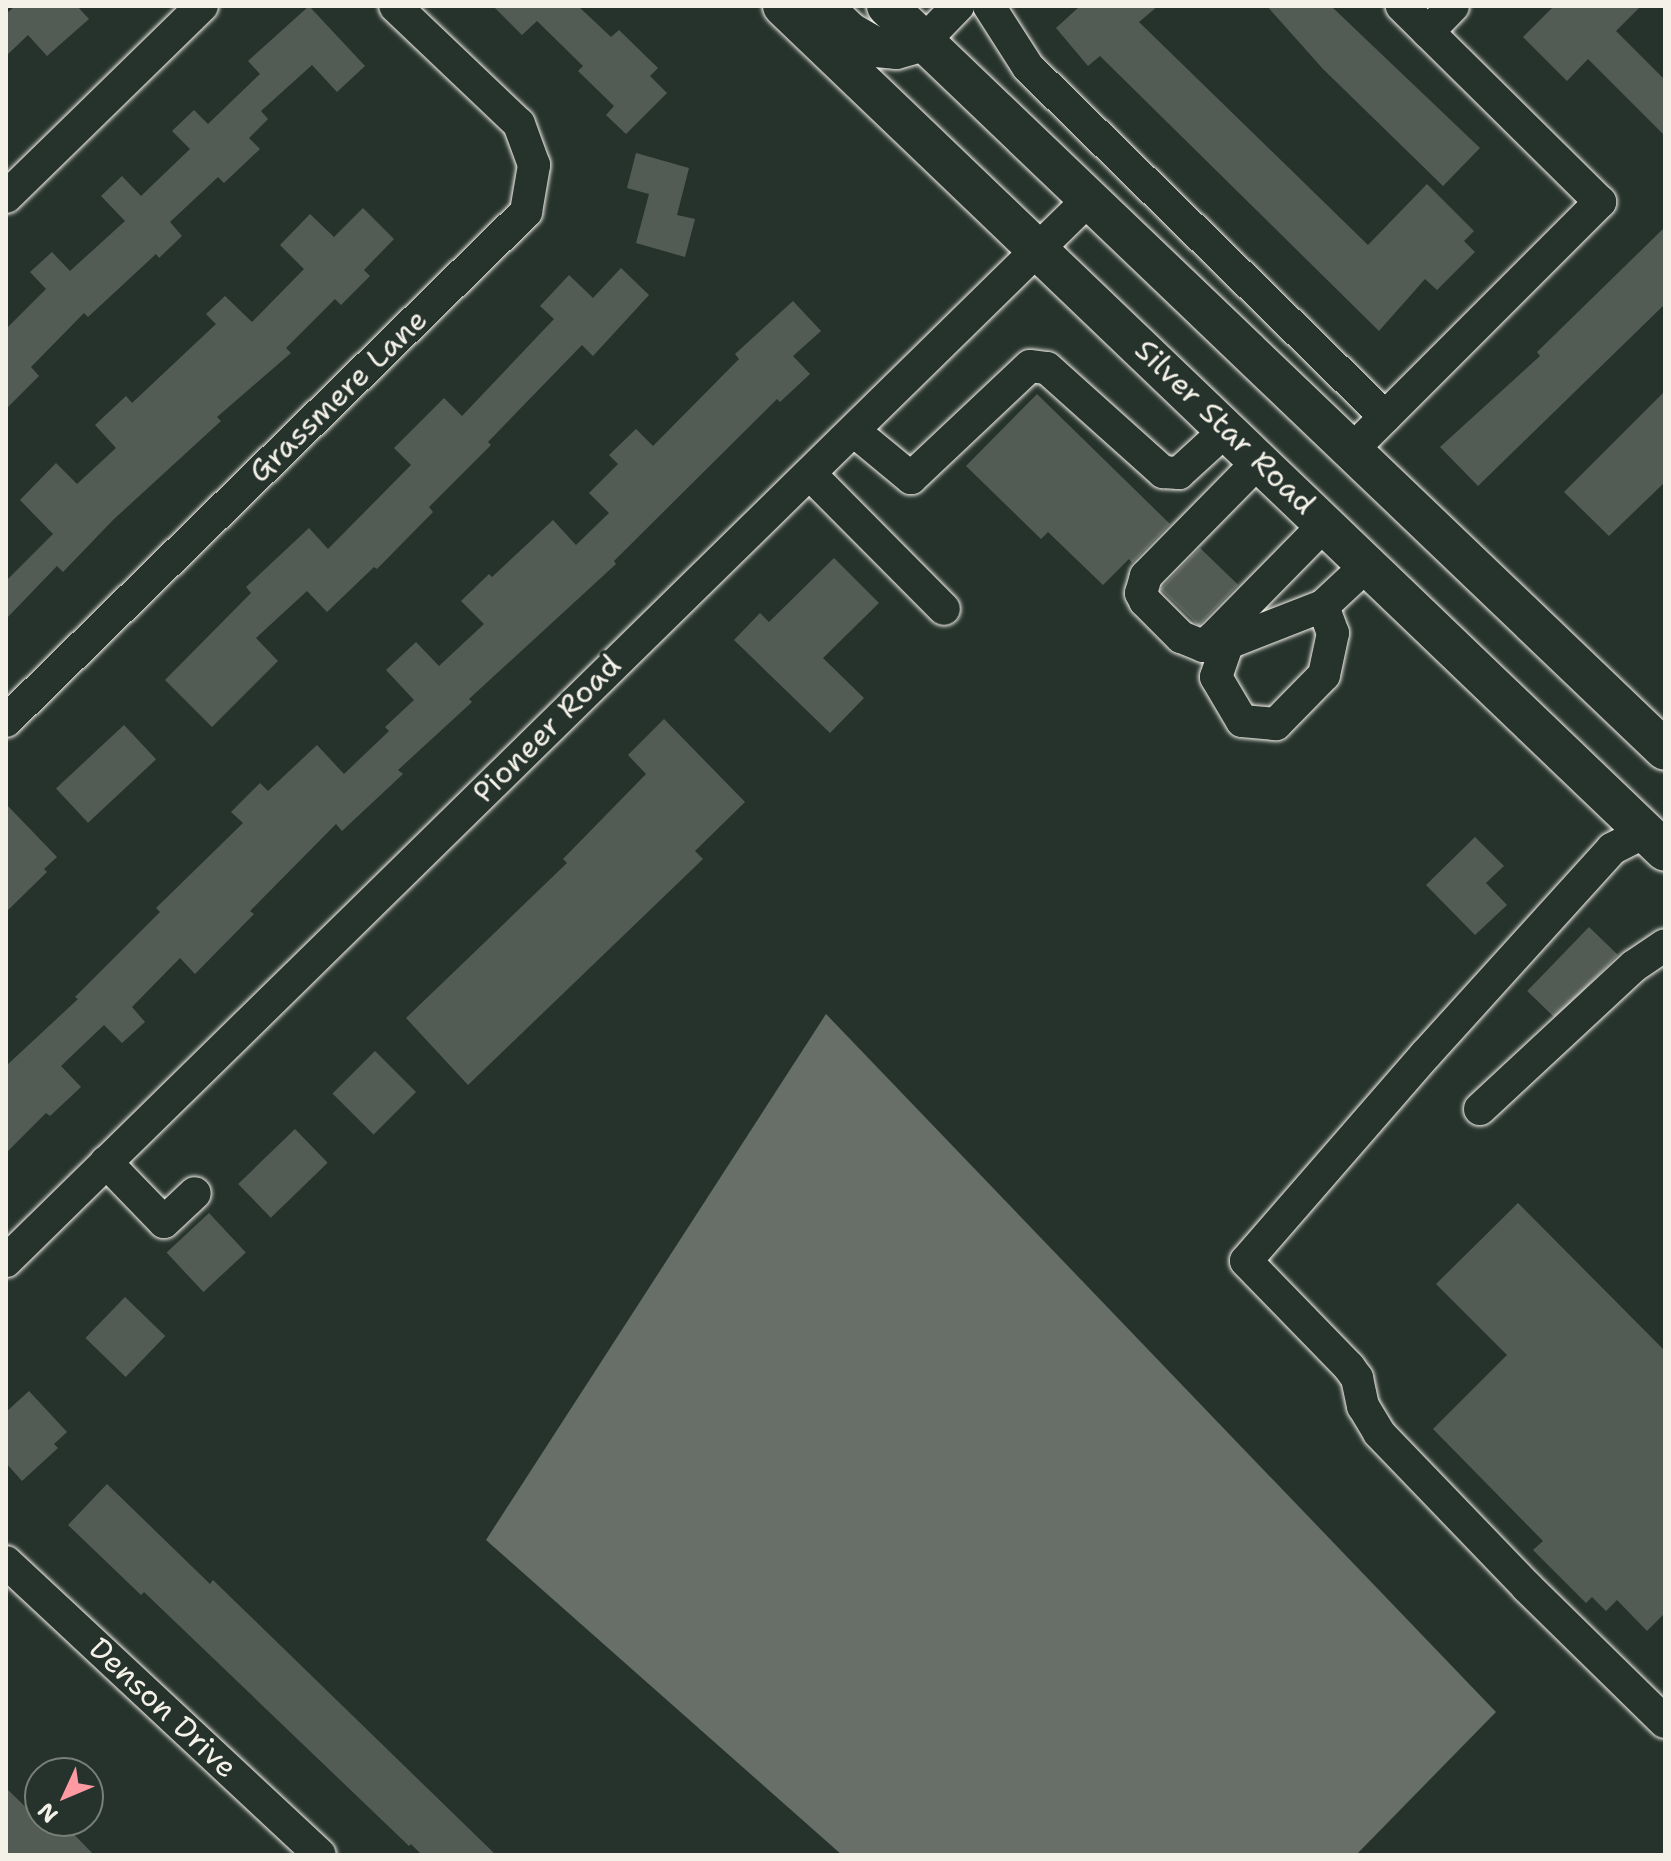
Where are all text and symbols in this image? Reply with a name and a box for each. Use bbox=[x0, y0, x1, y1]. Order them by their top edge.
street label: Grassmere Lane bbox=[241, 302, 435, 490]
street label: Silver Star Road bbox=[1127, 332, 1323, 522]
street label: Pioneer Road bbox=[466, 648, 628, 810]
street label: Denson Drive bbox=[82, 1630, 244, 1786]
north arrow bbox=[24, 1757, 104, 1837]
text: N bbox=[31, 1796, 64, 1829]

